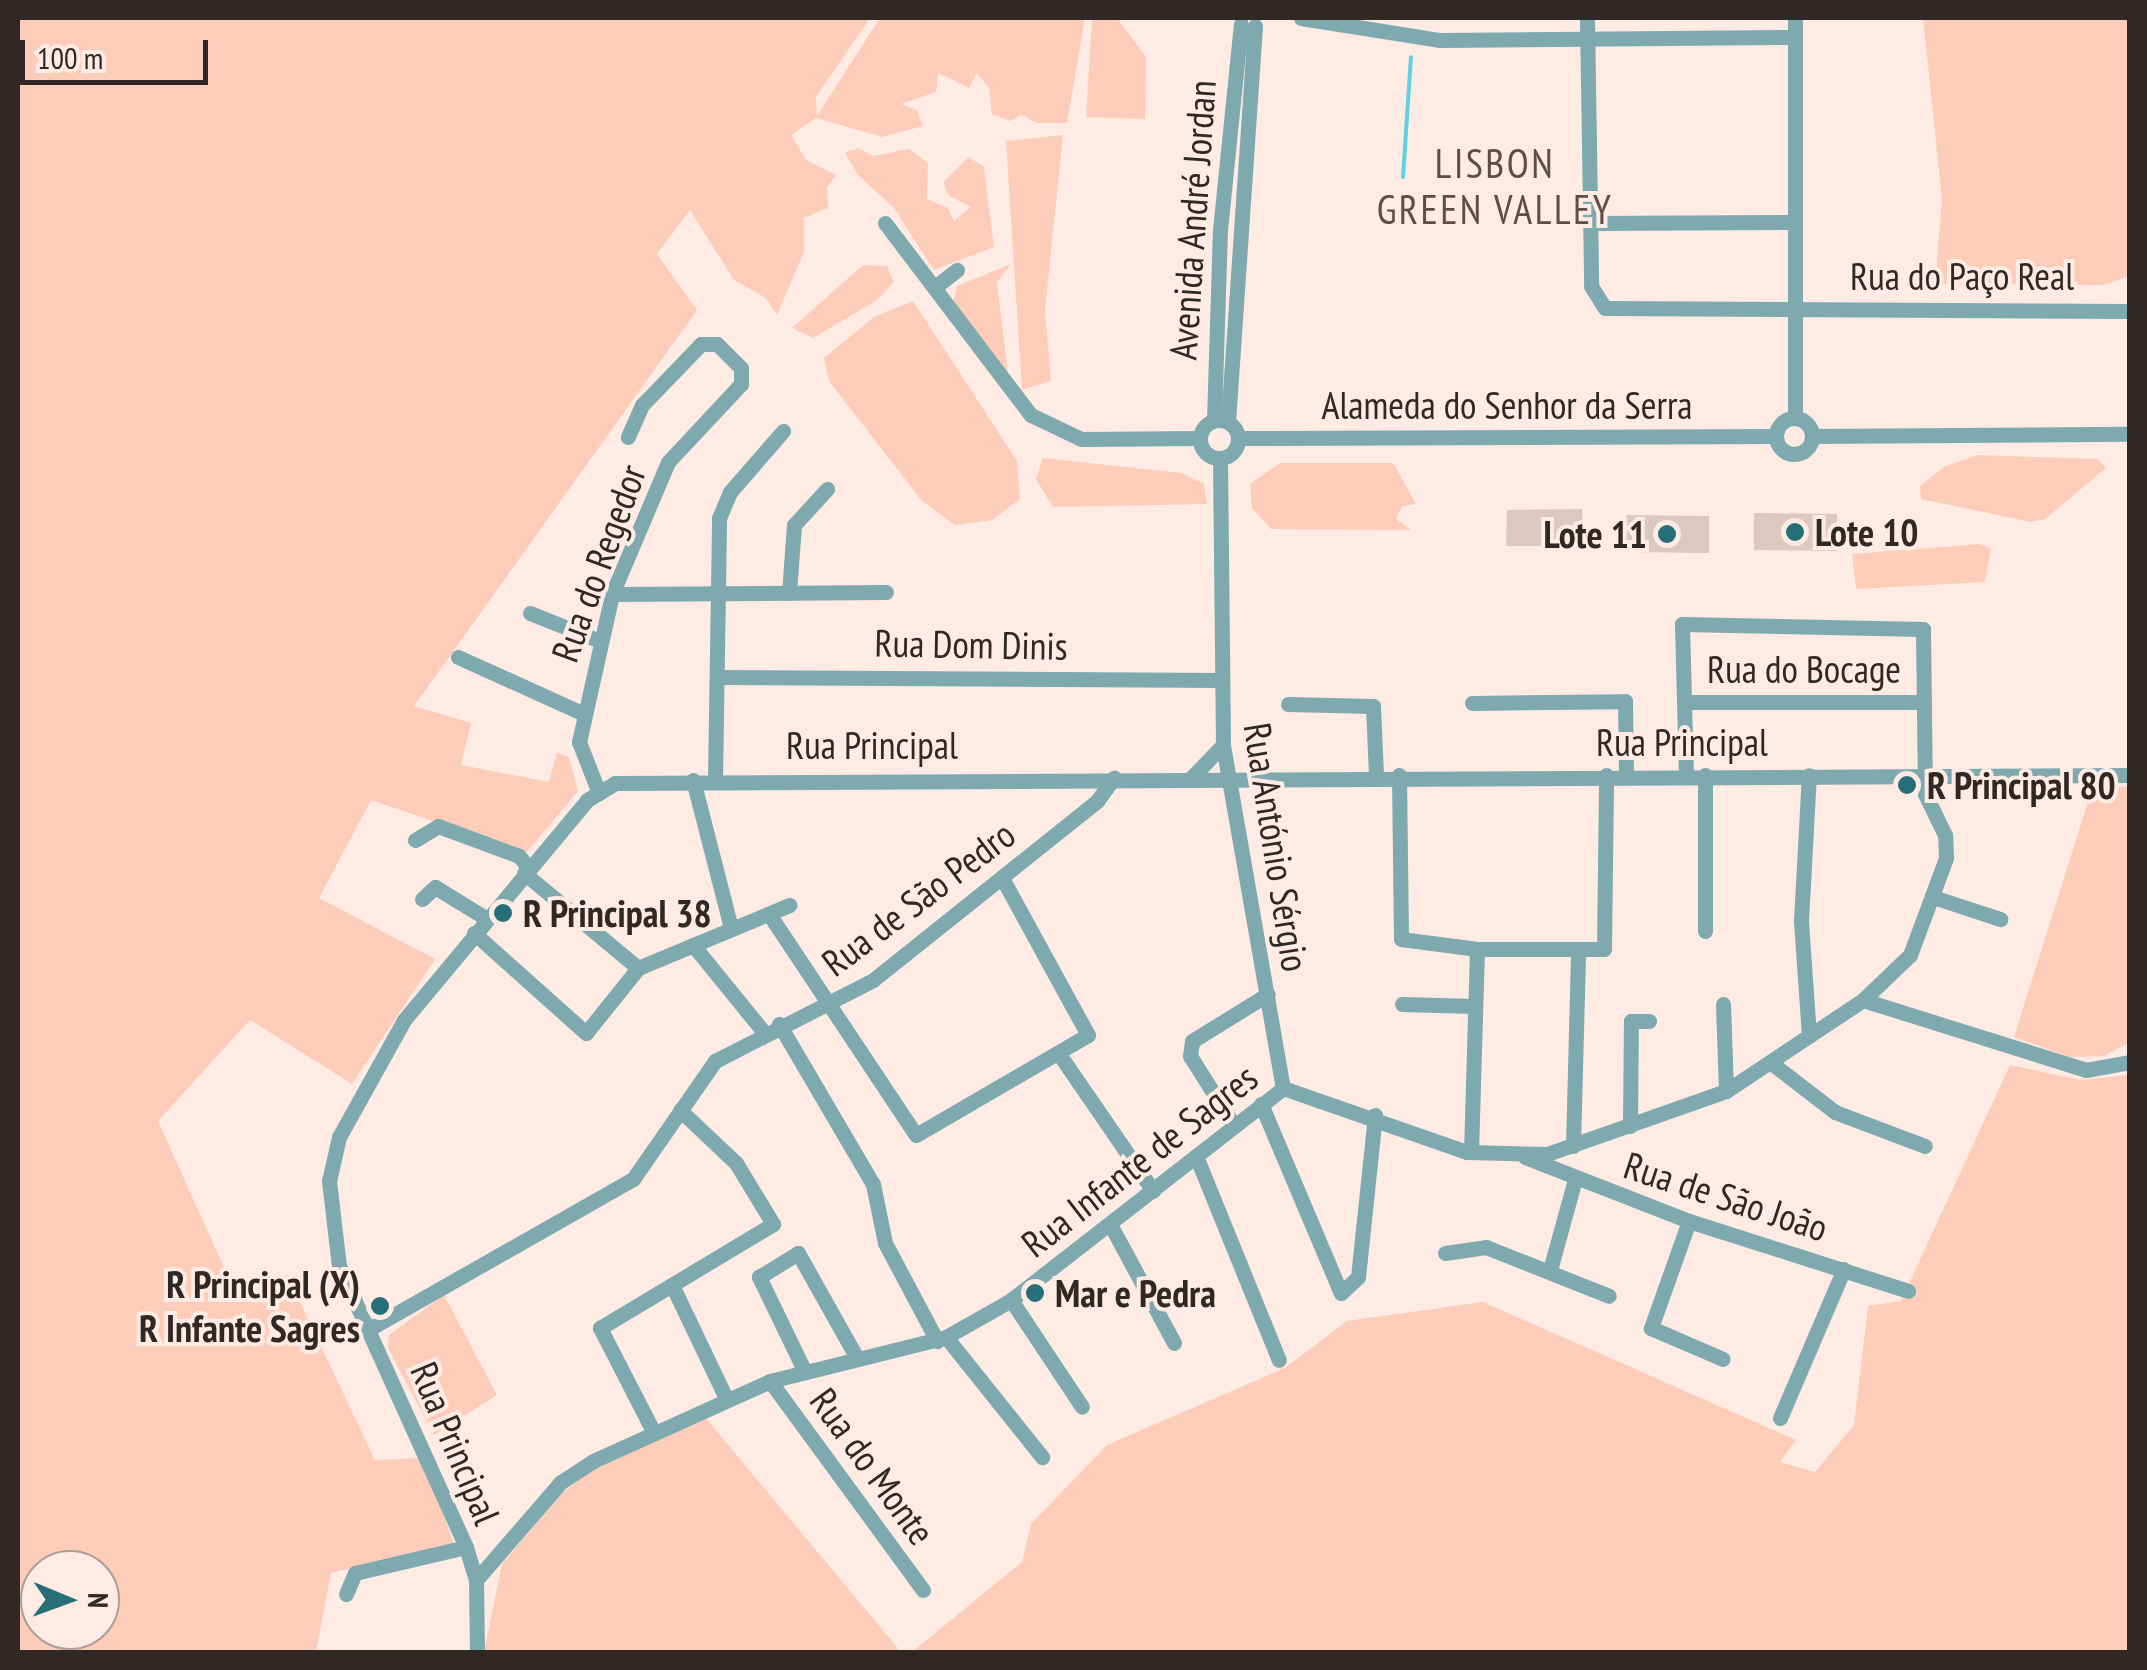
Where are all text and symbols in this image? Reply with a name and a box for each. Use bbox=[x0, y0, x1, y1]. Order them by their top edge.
scale bar bbox=[25, 20, 212, 82]
text: 100 m bbox=[37, 38, 103, 77]
street label: Avenida André Jordan bbox=[1159, 78, 1225, 362]
district label: LISBON GREEN VALLEY bbox=[1376, 139, 1614, 233]
street label: Rua do Paço Real bbox=[1850, 253, 2074, 299]
street label: Alameda do Senhor da Serra bbox=[1321, 382, 1693, 428]
street label: Rua do Regedor bbox=[541, 458, 655, 668]
place label: Lote 10 bbox=[1815, 509, 1918, 555]
place label: Lote 11 bbox=[1544, 511, 1647, 557]
marker: Lote 10 bbox=[1784, 521, 1806, 543]
marker: Lote 11 bbox=[1656, 523, 1678, 545]
street label: Rua Dom Dinis bbox=[874, 620, 1068, 668]
street label: Rua do Bocage bbox=[1707, 646, 1901, 692]
street label: Rua António Sérgio bbox=[1235, 719, 1319, 975]
street label: Rua Principal bbox=[1596, 719, 1768, 765]
street label: Rua Principal bbox=[786, 722, 958, 768]
place label: R Principal 80 bbox=[1927, 762, 2116, 808]
marker: R Principal 80 bbox=[1896, 774, 1918, 796]
street label: Rua de São Pedro bbox=[813, 811, 1023, 985]
place label: R Principal 38 bbox=[523, 890, 712, 936]
marker: R Principal 38 bbox=[492, 902, 514, 924]
street label: Rua Infante de Sagres bbox=[1012, 1054, 1266, 1266]
street label: Rua de São João bbox=[1618, 1142, 1834, 1250]
place label: R Principal (X) R Infante Sagres bbox=[139, 1261, 360, 1350]
place label: Mar e Pedra bbox=[1055, 1270, 1216, 1316]
marker: Mar e Pedra bbox=[1024, 1282, 1046, 1304]
marker: R Principal (X) R Infante Sagres bbox=[369, 1295, 391, 1317]
street label: Rua Principal bbox=[401, 1355, 511, 1531]
street label: Rua do Monte bbox=[801, 1379, 945, 1553]
north arrow bbox=[20, 1550, 120, 1650]
text: N bbox=[80, 1593, 117, 1608]

